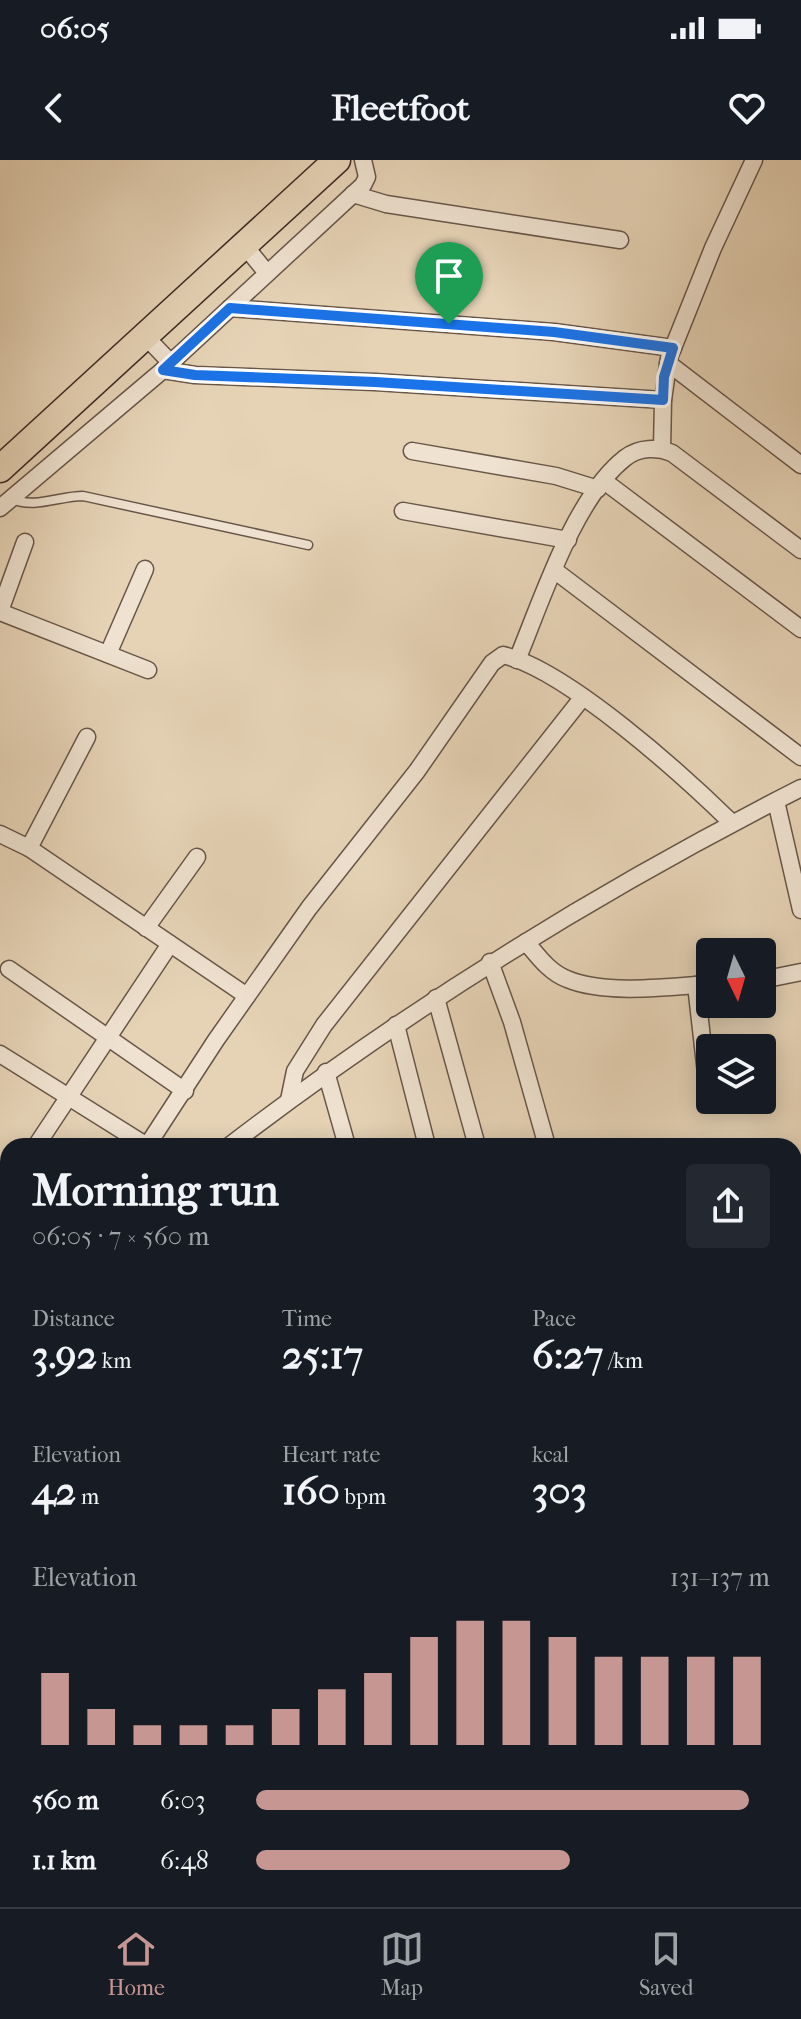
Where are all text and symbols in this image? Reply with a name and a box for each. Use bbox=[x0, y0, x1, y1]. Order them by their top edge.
text: 06:05 bbox=[40, 11, 110, 46]
icon: back bbox=[32, 86, 76, 130]
icon: heart bbox=[725, 86, 769, 130]
text: Fleetfoot bbox=[331, 87, 470, 129]
pin bbox=[415, 242, 483, 324]
icon: arrive bbox=[427, 254, 471, 298]
north arrow bbox=[696, 938, 776, 1018]
map controls bbox=[696, 938, 776, 1114]
button: layers bbox=[696, 1034, 776, 1114]
button: share bbox=[686, 1164, 770, 1248]
text: Morning run bbox=[32, 1165, 279, 1216]
text: 06:05 · 7 × 560 m bbox=[32, 1221, 209, 1252]
text: Distance bbox=[32, 1306, 115, 1332]
text: Time bbox=[282, 1306, 332, 1332]
text: Pace bbox=[532, 1306, 576, 1332]
text: 3.92 bbox=[32, 1332, 97, 1378]
text: 25:17 bbox=[282, 1332, 363, 1378]
text: 6:27 bbox=[532, 1332, 603, 1378]
text: km bbox=[97, 1348, 131, 1374]
text: /km bbox=[603, 1348, 643, 1374]
text: Elevation bbox=[32, 1442, 121, 1468]
text: Heart rate bbox=[282, 1442, 381, 1468]
text: kcal bbox=[532, 1442, 569, 1468]
text: 42 bbox=[32, 1468, 76, 1514]
text: 160 bbox=[282, 1468, 340, 1514]
text: 303 bbox=[532, 1468, 587, 1514]
text: m bbox=[76, 1484, 99, 1510]
text: bpm bbox=[340, 1484, 386, 1510]
text: Elevation bbox=[32, 1562, 137, 1593]
text: 131–137 m bbox=[670, 1562, 770, 1593]
text: 560 m bbox=[32, 1785, 99, 1816]
text: 6:03 bbox=[160, 1785, 205, 1816]
text: 1.1 km bbox=[32, 1845, 96, 1876]
text: 6:48 bbox=[160, 1845, 209, 1876]
tab: Home bbox=[108, 1927, 165, 2001]
tab: Map bbox=[380, 1927, 424, 2001]
tab: Saved bbox=[639, 1927, 693, 2001]

